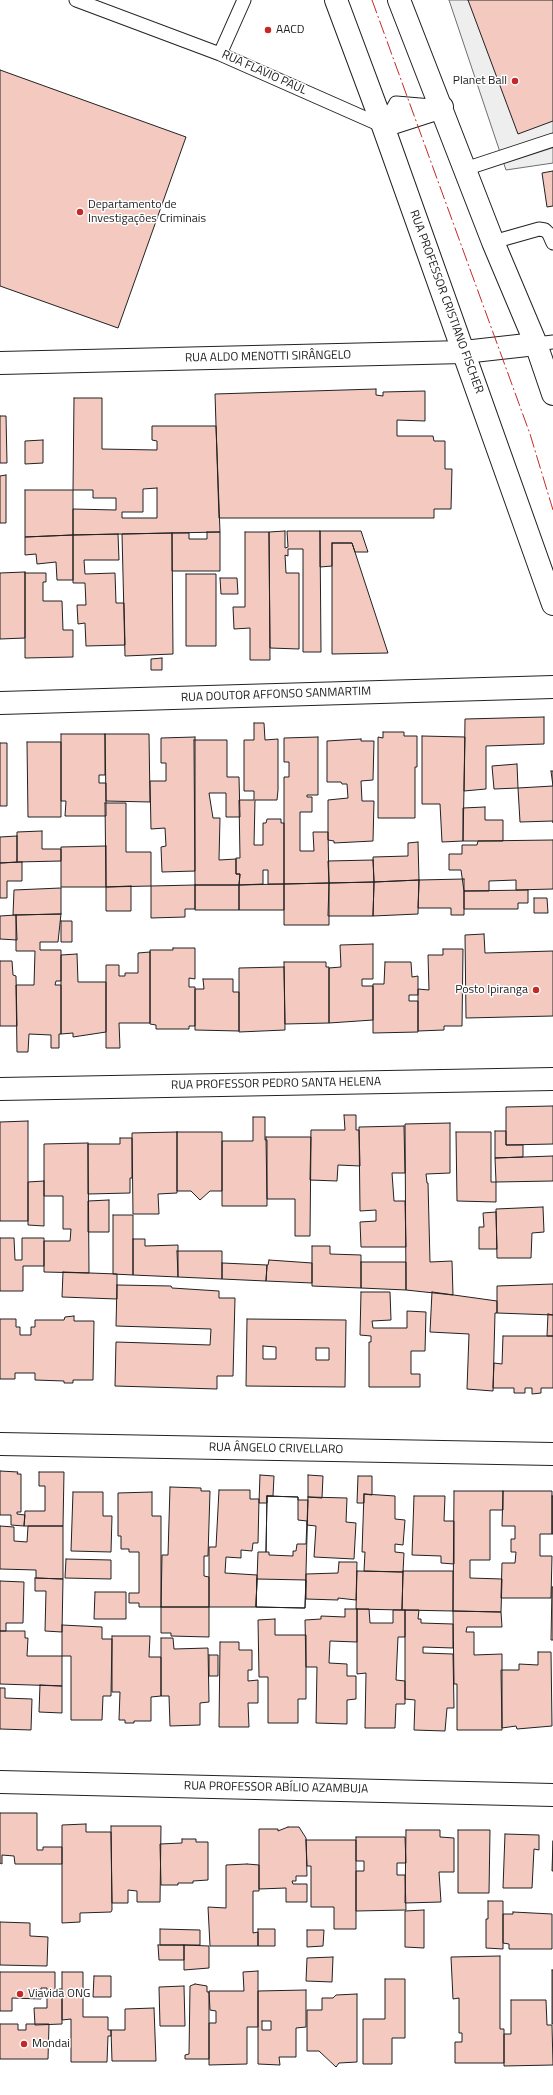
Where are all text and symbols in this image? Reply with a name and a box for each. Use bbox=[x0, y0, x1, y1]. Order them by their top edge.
place label: AACD bbox=[276, 23, 304, 37]
marker: AACD bbox=[263, 25, 273, 35]
street label: RUA FLAVIO PAUL bbox=[219, 48, 309, 98]
place label: Planet Ball bbox=[453, 74, 507, 88]
marker: Planet Ball bbox=[510, 76, 520, 86]
place label: Departamento de Investigações Criminais bbox=[88, 198, 206, 226]
marker: Departamento de Investigações Criminais bbox=[75, 207, 85, 217]
street label: RUA PROFESSOR CRISTIANO FISCHER bbox=[406, 208, 486, 396]
street label: RUA ALDO MENOTTI SIRÂNGELO bbox=[185, 348, 351, 366]
street label: RUA DOUTOR AFFONSO SANMARTIM bbox=[181, 684, 371, 706]
place label: Posto Ipiranga bbox=[455, 983, 528, 997]
marker: Posto Ipiranga bbox=[531, 985, 541, 995]
street label: RUA PROFESSOR PEDRO SANTA HELENA bbox=[171, 1075, 381, 1093]
street label: RUA ÂNGELO CRIVELLARO bbox=[209, 1441, 343, 1457]
street label: RUA PROFESSOR ABÍLIO AZAMBUJA bbox=[184, 1779, 368, 1797]
place label: Viavida ONG bbox=[28, 1987, 90, 2001]
marker: Viavida ONG bbox=[15, 1989, 25, 1999]
place label: Mondai bbox=[32, 2037, 70, 2051]
marker: Mondai bbox=[19, 2039, 29, 2049]

